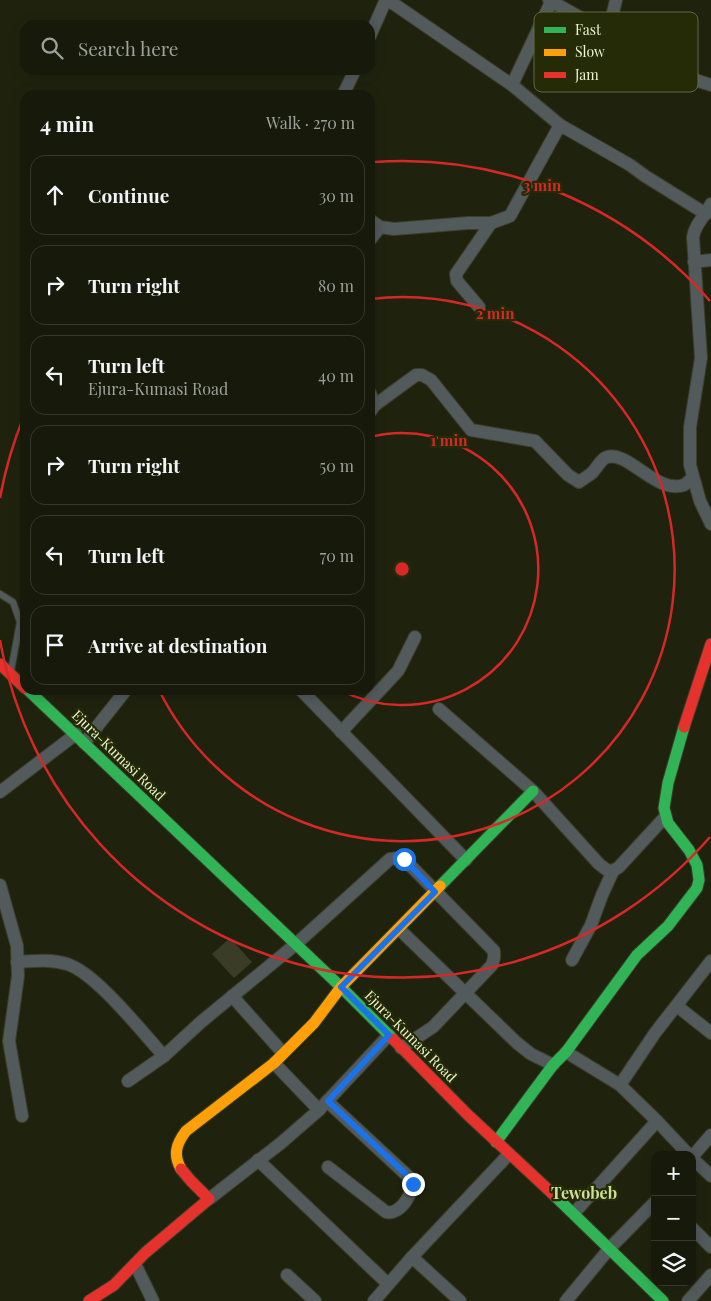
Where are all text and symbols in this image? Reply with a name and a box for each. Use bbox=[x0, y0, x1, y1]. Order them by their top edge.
legend bbox=[534, 12, 698, 92]
search box bbox=[20, 20, 375, 75]
text: Fast bbox=[575, 20, 602, 39]
icon: search bbox=[38, 34, 66, 62]
text: Search here bbox=[78, 35, 178, 61]
text: Slow bbox=[575, 42, 605, 61]
text: Jam bbox=[574, 65, 599, 84]
text: 4 min bbox=[40, 109, 94, 137]
text: Walk · 270 m bbox=[266, 112, 355, 133]
text: 3 min bbox=[523, 175, 562, 195]
icon: ahead bbox=[41, 181, 69, 209]
text: Continue bbox=[88, 182, 169, 208]
text: 30 m bbox=[319, 185, 354, 206]
icon: right bbox=[41, 271, 69, 299]
text: Turn right bbox=[88, 272, 180, 298]
text: 80 m bbox=[318, 275, 354, 296]
text: 2 min bbox=[476, 303, 515, 323]
text: Turn left bbox=[88, 352, 165, 378]
icon: left bbox=[41, 361, 69, 389]
text: 40 m bbox=[318, 365, 354, 386]
text: Ejura-Kumasi Road bbox=[88, 378, 228, 399]
text: 1 min bbox=[431, 430, 468, 450]
icon: right bbox=[41, 451, 69, 479]
text: Turn right bbox=[88, 452, 180, 478]
text: 50 m bbox=[320, 455, 354, 476]
icon: left bbox=[41, 541, 69, 569]
text: Turn left bbox=[88, 542, 165, 568]
text: 70 m bbox=[320, 545, 354, 566]
centre of rings bbox=[393, 560, 411, 578]
icon: arrive bbox=[41, 631, 69, 659]
text: Arrive at destination bbox=[88, 632, 268, 658]
street label: Ejura-Kumasi Road bbox=[68, 706, 170, 804]
route start bbox=[393, 848, 416, 871]
street label: Ejura-Kumasi Road bbox=[361, 986, 461, 1086]
map controls bbox=[651, 1151, 696, 1286]
button: + bbox=[651, 1151, 696, 1196]
route end bbox=[402, 1173, 425, 1196]
district label: Tewobeb bbox=[551, 1182, 617, 1203]
button: − bbox=[651, 1196, 696, 1241]
button: layers bbox=[651, 1241, 696, 1286]

